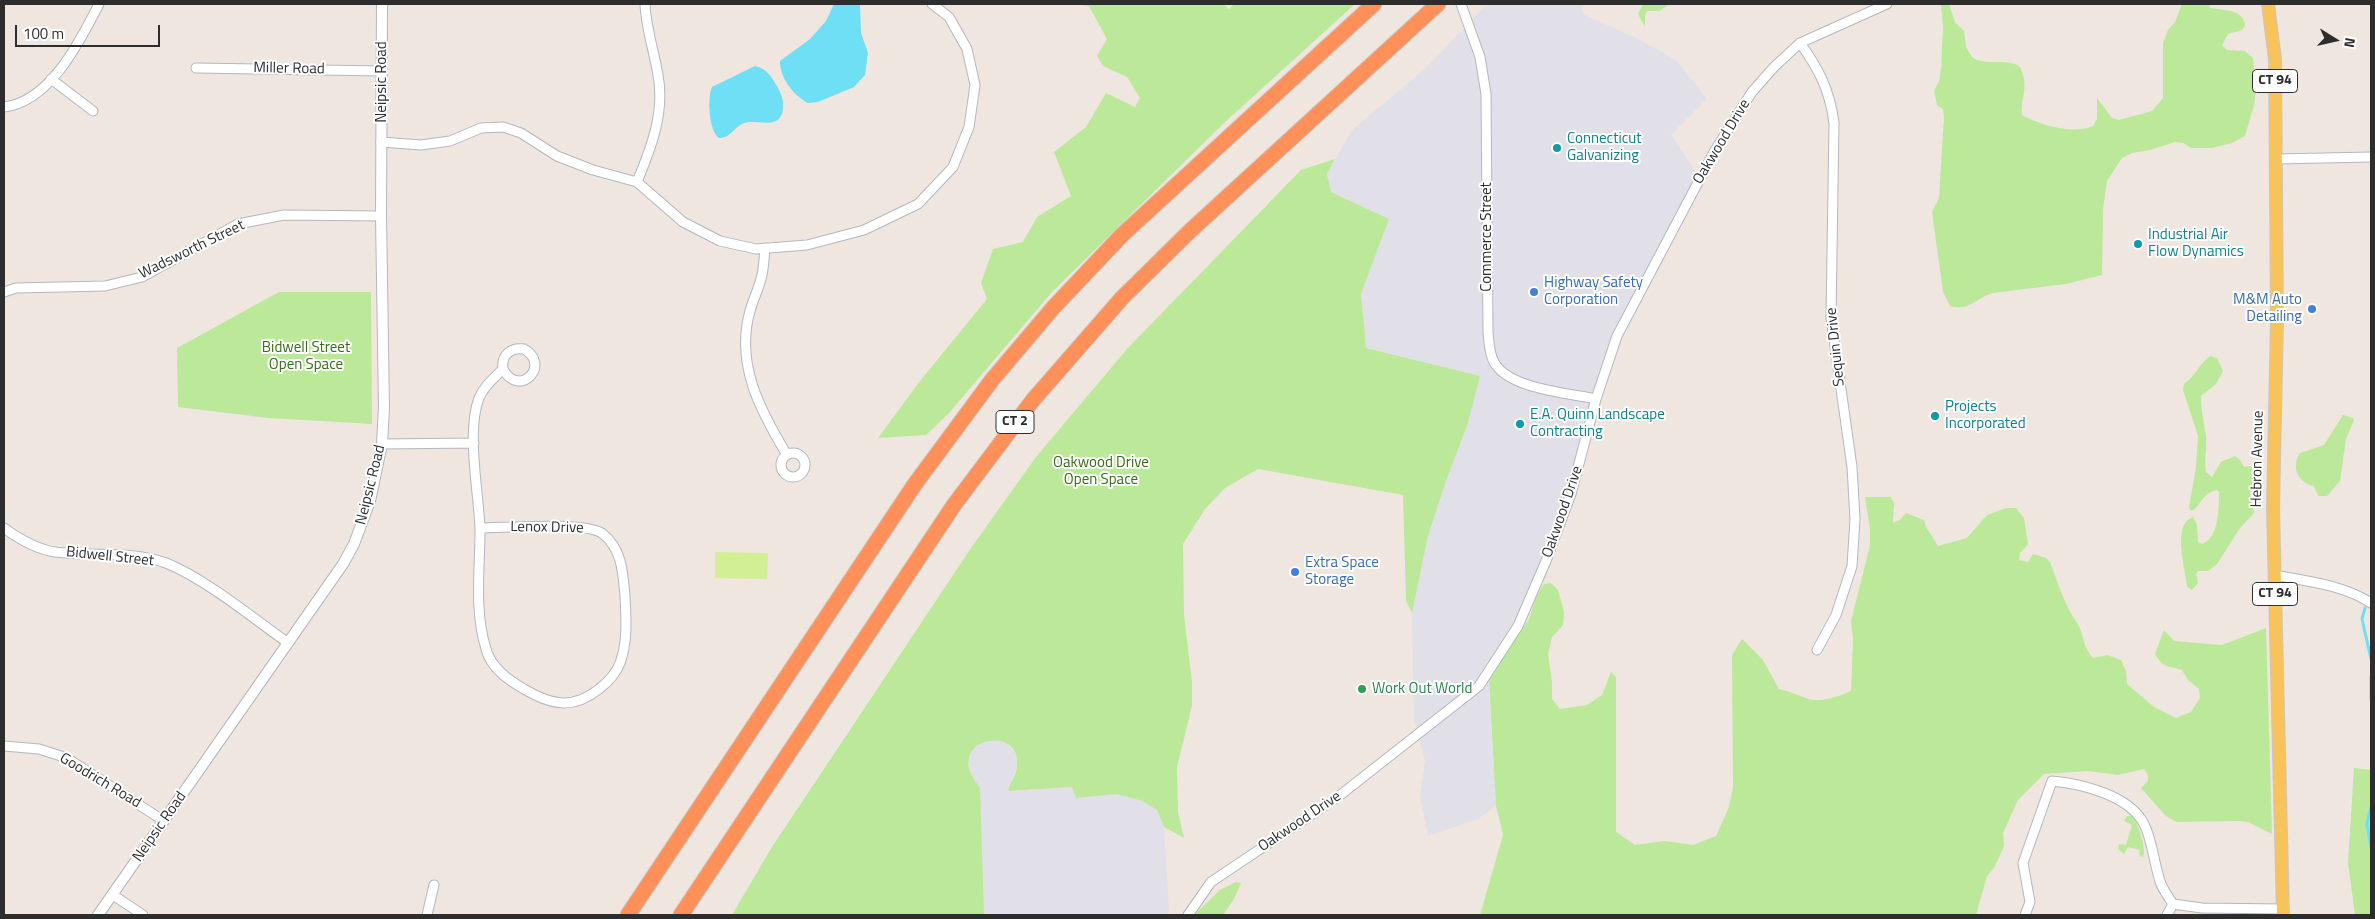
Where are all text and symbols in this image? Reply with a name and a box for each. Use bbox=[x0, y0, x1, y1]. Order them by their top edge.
scale bar bbox=[18, 15, 162, 47]
north arrow bbox=[2310, 15, 2360, 65]
text: 100 m bbox=[23, 22, 64, 45]
text: N bbox=[2339, 36, 2361, 49]
street label: Neipsic Road bbox=[373, 41, 391, 123]
street label: Miller Road bbox=[253, 59, 325, 79]
road number: CT 94 bbox=[2252, 70, 2298, 92]
street label: Oakwood Drive bbox=[1690, 96, 1754, 188]
place label: Connecticut Galvanizing bbox=[1567, 130, 1641, 165]
marker: Connecticut Galvanizing bbox=[1551, 142, 1563, 154]
street label: Commerce Street bbox=[1478, 182, 1496, 292]
street label: Wadsworth Street bbox=[136, 217, 248, 283]
place label: Industrial Air Flow Dynamics bbox=[2148, 226, 2244, 261]
marker: Industrial Air Flow Dynamics bbox=[2132, 238, 2144, 250]
place label: Highway Safety Corporation bbox=[1544, 274, 1643, 309]
marker: Highway Safety Corporation bbox=[1528, 286, 1540, 298]
place label: M&M Auto Detailing bbox=[2233, 291, 2302, 326]
marker: M&M Auto Detailing bbox=[2306, 303, 2318, 315]
street label: Sequin Drive bbox=[1823, 307, 1849, 387]
park label: Bidwell Street Open Space bbox=[262, 339, 350, 374]
place label: Projects Incorporated bbox=[1945, 398, 2026, 433]
place label: E.A. Quinn Landscape Contracting bbox=[1530, 406, 1665, 441]
marker: Projects Incorporated bbox=[1929, 410, 1941, 422]
street label: Hebron Avenue bbox=[2248, 410, 2268, 508]
road number: CT 2 bbox=[996, 411, 1034, 434]
marker: E.A. Quinn Landscape Contracting bbox=[1514, 418, 1526, 430]
street label: Neipsic Road bbox=[352, 443, 390, 527]
park label: Oakwood Drive Open Space bbox=[1053, 454, 1149, 489]
street label: Oakwood Drive bbox=[1539, 464, 1587, 560]
street label: Lenox Drive bbox=[510, 518, 584, 538]
street label: Bidwell Street bbox=[65, 543, 155, 571]
place label: Extra Space Storage bbox=[1305, 554, 1379, 589]
marker: Extra Space Storage bbox=[1289, 566, 1301, 578]
road number: CT 94 bbox=[2252, 582, 2298, 606]
place label: Work Out World bbox=[1372, 680, 1473, 698]
marker: Work Out World bbox=[1356, 683, 1368, 695]
street label: Goodrich Road bbox=[56, 750, 144, 812]
street label: Neipsic Road bbox=[129, 788, 191, 866]
street label: Oakwood Drive bbox=[1255, 788, 1345, 856]

